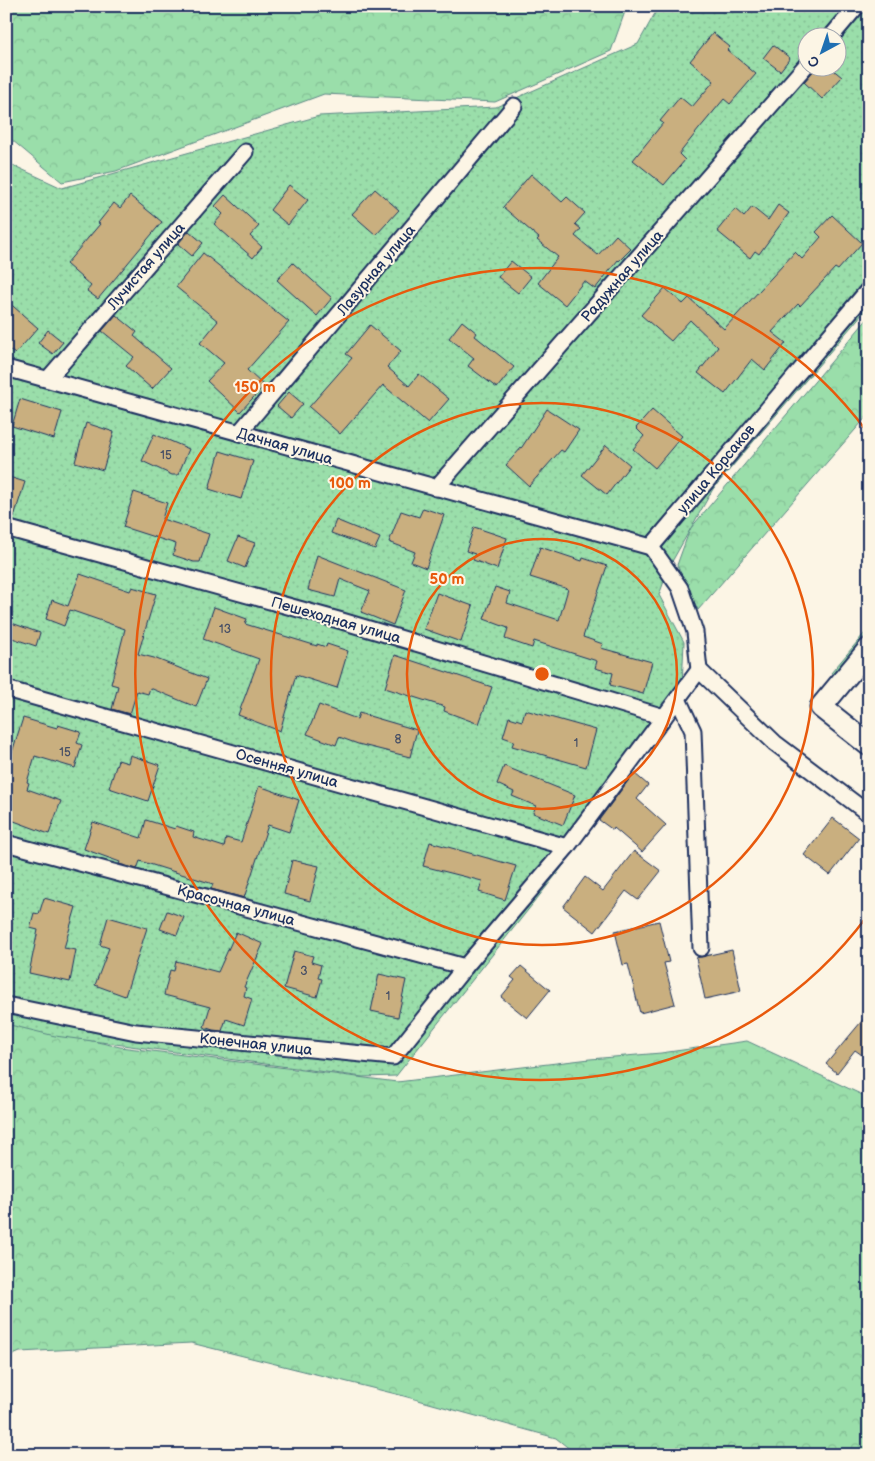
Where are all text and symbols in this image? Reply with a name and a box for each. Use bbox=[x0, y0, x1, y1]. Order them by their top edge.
north arrow bbox=[798, 28, 848, 78]
text: С bbox=[805, 52, 823, 71]
street label: Лучистая улица bbox=[103, 219, 190, 315]
street label: Лазурная улица bbox=[332, 221, 420, 320]
street label: Радужная улица bbox=[577, 226, 668, 326]
text: 150 m bbox=[234, 378, 276, 397]
street label: улица Корсаков bbox=[673, 421, 759, 518]
street label: Дачная улица bbox=[235, 424, 335, 469]
house number: 15 bbox=[160, 448, 172, 463]
text: 100 m bbox=[329, 474, 371, 493]
text: 50 m bbox=[430, 570, 465, 589]
street label: Пешеходная улица bbox=[269, 593, 403, 648]
house number: 13 bbox=[219, 622, 231, 637]
centre of rings bbox=[533, 665, 551, 683]
house number: 8 bbox=[395, 732, 402, 747]
house number: 1 bbox=[574, 736, 578, 751]
house number: 15 bbox=[59, 745, 71, 760]
street label: Осенняя улица bbox=[233, 745, 340, 792]
street label: Красочная улица bbox=[175, 881, 297, 930]
house number: 3 bbox=[300, 964, 308, 979]
house number: 1 bbox=[386, 989, 390, 1004]
street label: Конечная улица bbox=[199, 1029, 313, 1060]

